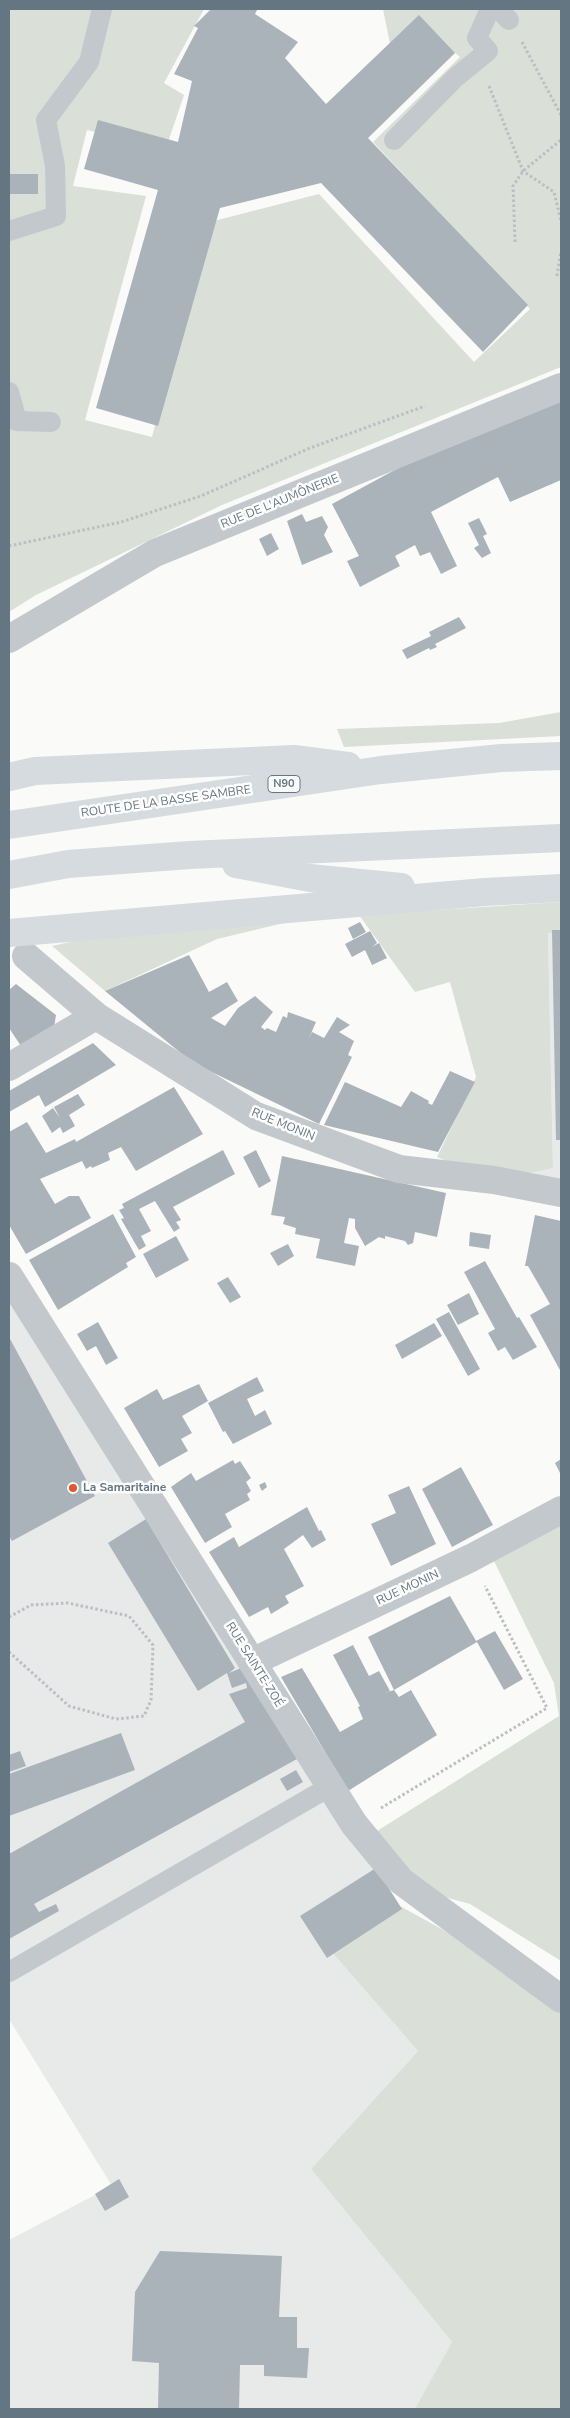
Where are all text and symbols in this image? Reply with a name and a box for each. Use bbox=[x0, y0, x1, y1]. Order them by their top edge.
street label: RUE DE L'AUMÔNERIE bbox=[219, 472, 341, 532]
road number: N90 bbox=[268, 776, 300, 792]
street label: ROUTE DE LA BASSE SAMBRE bbox=[80, 783, 252, 821]
street label: RUE MONIN bbox=[249, 1106, 317, 1144]
place label: La Samaritaine bbox=[83, 1481, 166, 1495]
marker: La Samaritaine bbox=[67, 1482, 79, 1494]
street label: RUE MONIN bbox=[375, 1567, 441, 1609]
street label: RUE SAINTE-ZOÉ bbox=[222, 1620, 286, 1710]

